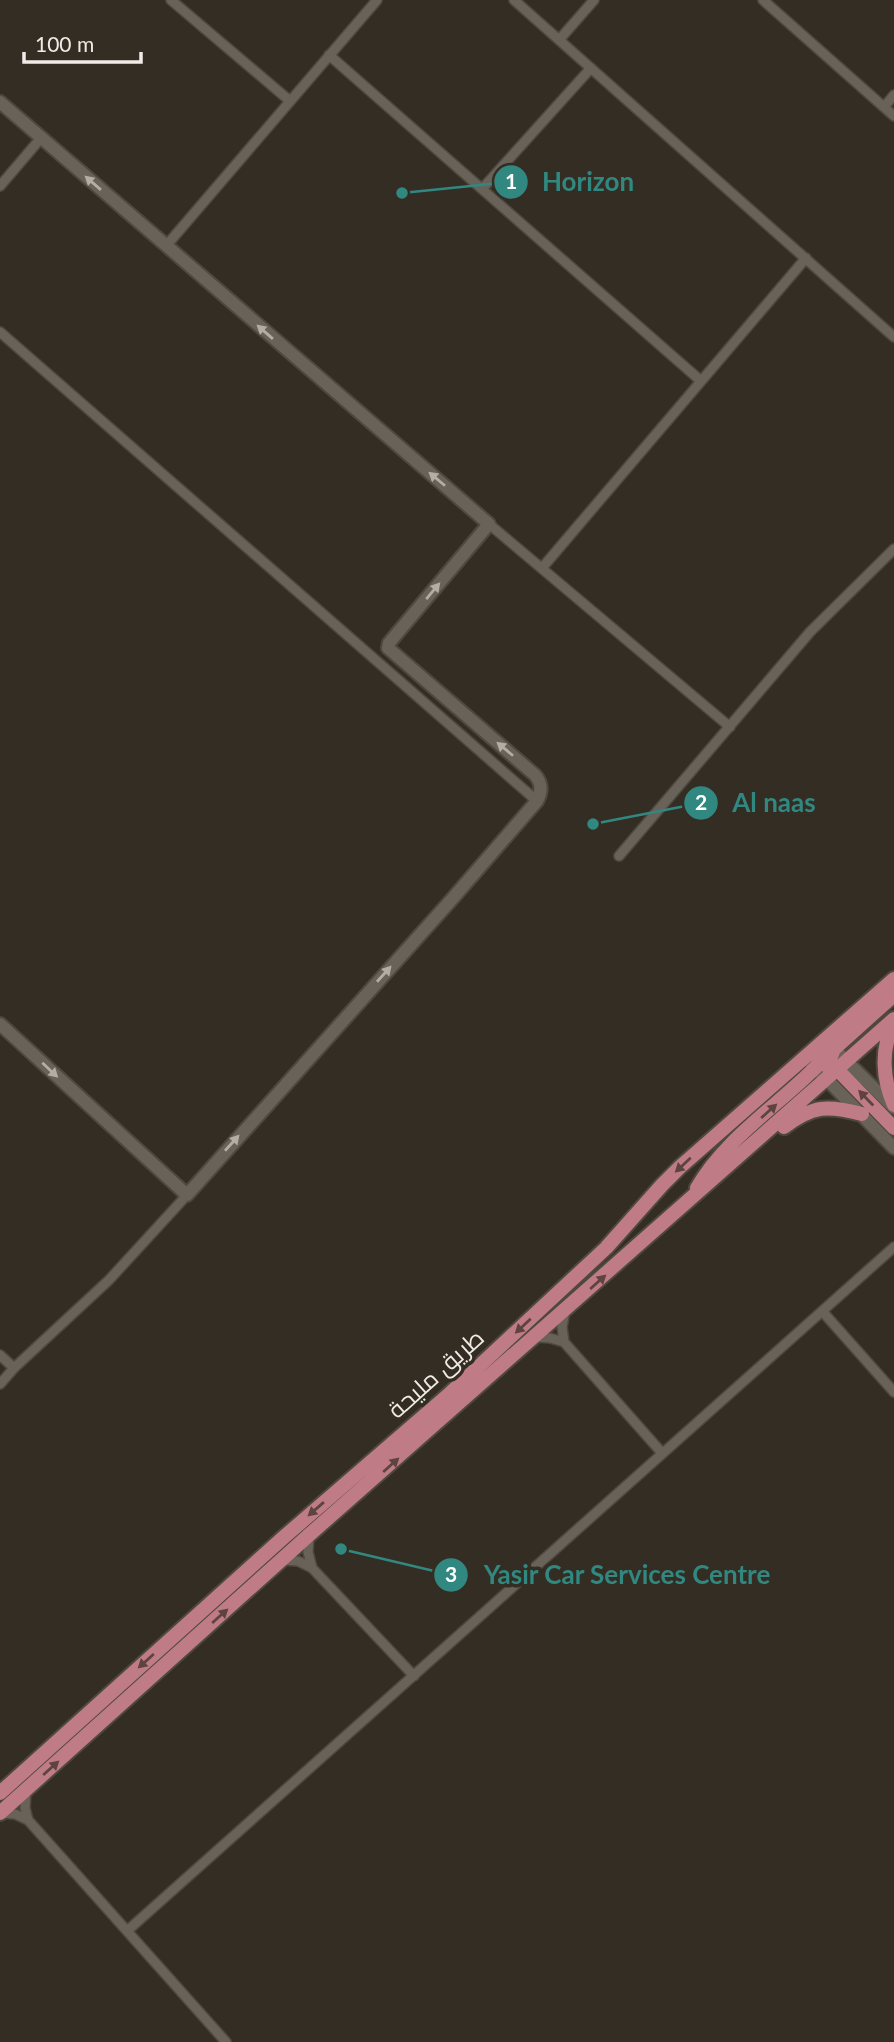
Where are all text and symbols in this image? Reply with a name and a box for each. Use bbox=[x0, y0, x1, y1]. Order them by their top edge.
scale bar bbox=[24, 21, 142, 65]
text: 100 m bbox=[35, 31, 94, 56]
callout: Horizon bbox=[493, 158, 648, 205]
text: Horizon bbox=[542, 165, 634, 197]
text: 1 bbox=[505, 168, 517, 193]
one-way arrow bbox=[84, 176, 101, 191]
one-way arrow bbox=[256, 325, 273, 340]
one-way arrow bbox=[429, 472, 447, 487]
one-way arrow bbox=[425, 583, 440, 600]
one-way arrow bbox=[496, 742, 513, 757]
callout: Al naas bbox=[684, 779, 830, 826]
text: Al naas bbox=[731, 786, 816, 818]
text: 2 bbox=[695, 789, 707, 814]
one-way arrow bbox=[376, 965, 392, 983]
one-way arrow bbox=[41, 1062, 58, 1078]
one-way arrow bbox=[858, 1090, 874, 1107]
one-way arrow bbox=[760, 1103, 777, 1119]
one-way arrow bbox=[224, 1135, 239, 1152]
one-way arrow bbox=[674, 1157, 692, 1173]
one-way arrow bbox=[589, 1274, 606, 1290]
one-way arrow bbox=[514, 1318, 532, 1334]
street label: طريق مليحة bbox=[381, 1322, 490, 1425]
one-way arrow bbox=[382, 1457, 400, 1473]
one-way arrow bbox=[307, 1501, 325, 1517]
callout: Yasir Car Services Centre bbox=[434, 1551, 785, 1598]
text: Yasir Car Services Centre bbox=[483, 1558, 770, 1590]
text: 3 bbox=[445, 1561, 457, 1586]
one-way arrow bbox=[211, 1608, 228, 1624]
one-way arrow bbox=[138, 1653, 155, 1668]
one-way arrow bbox=[42, 1760, 60, 1776]

